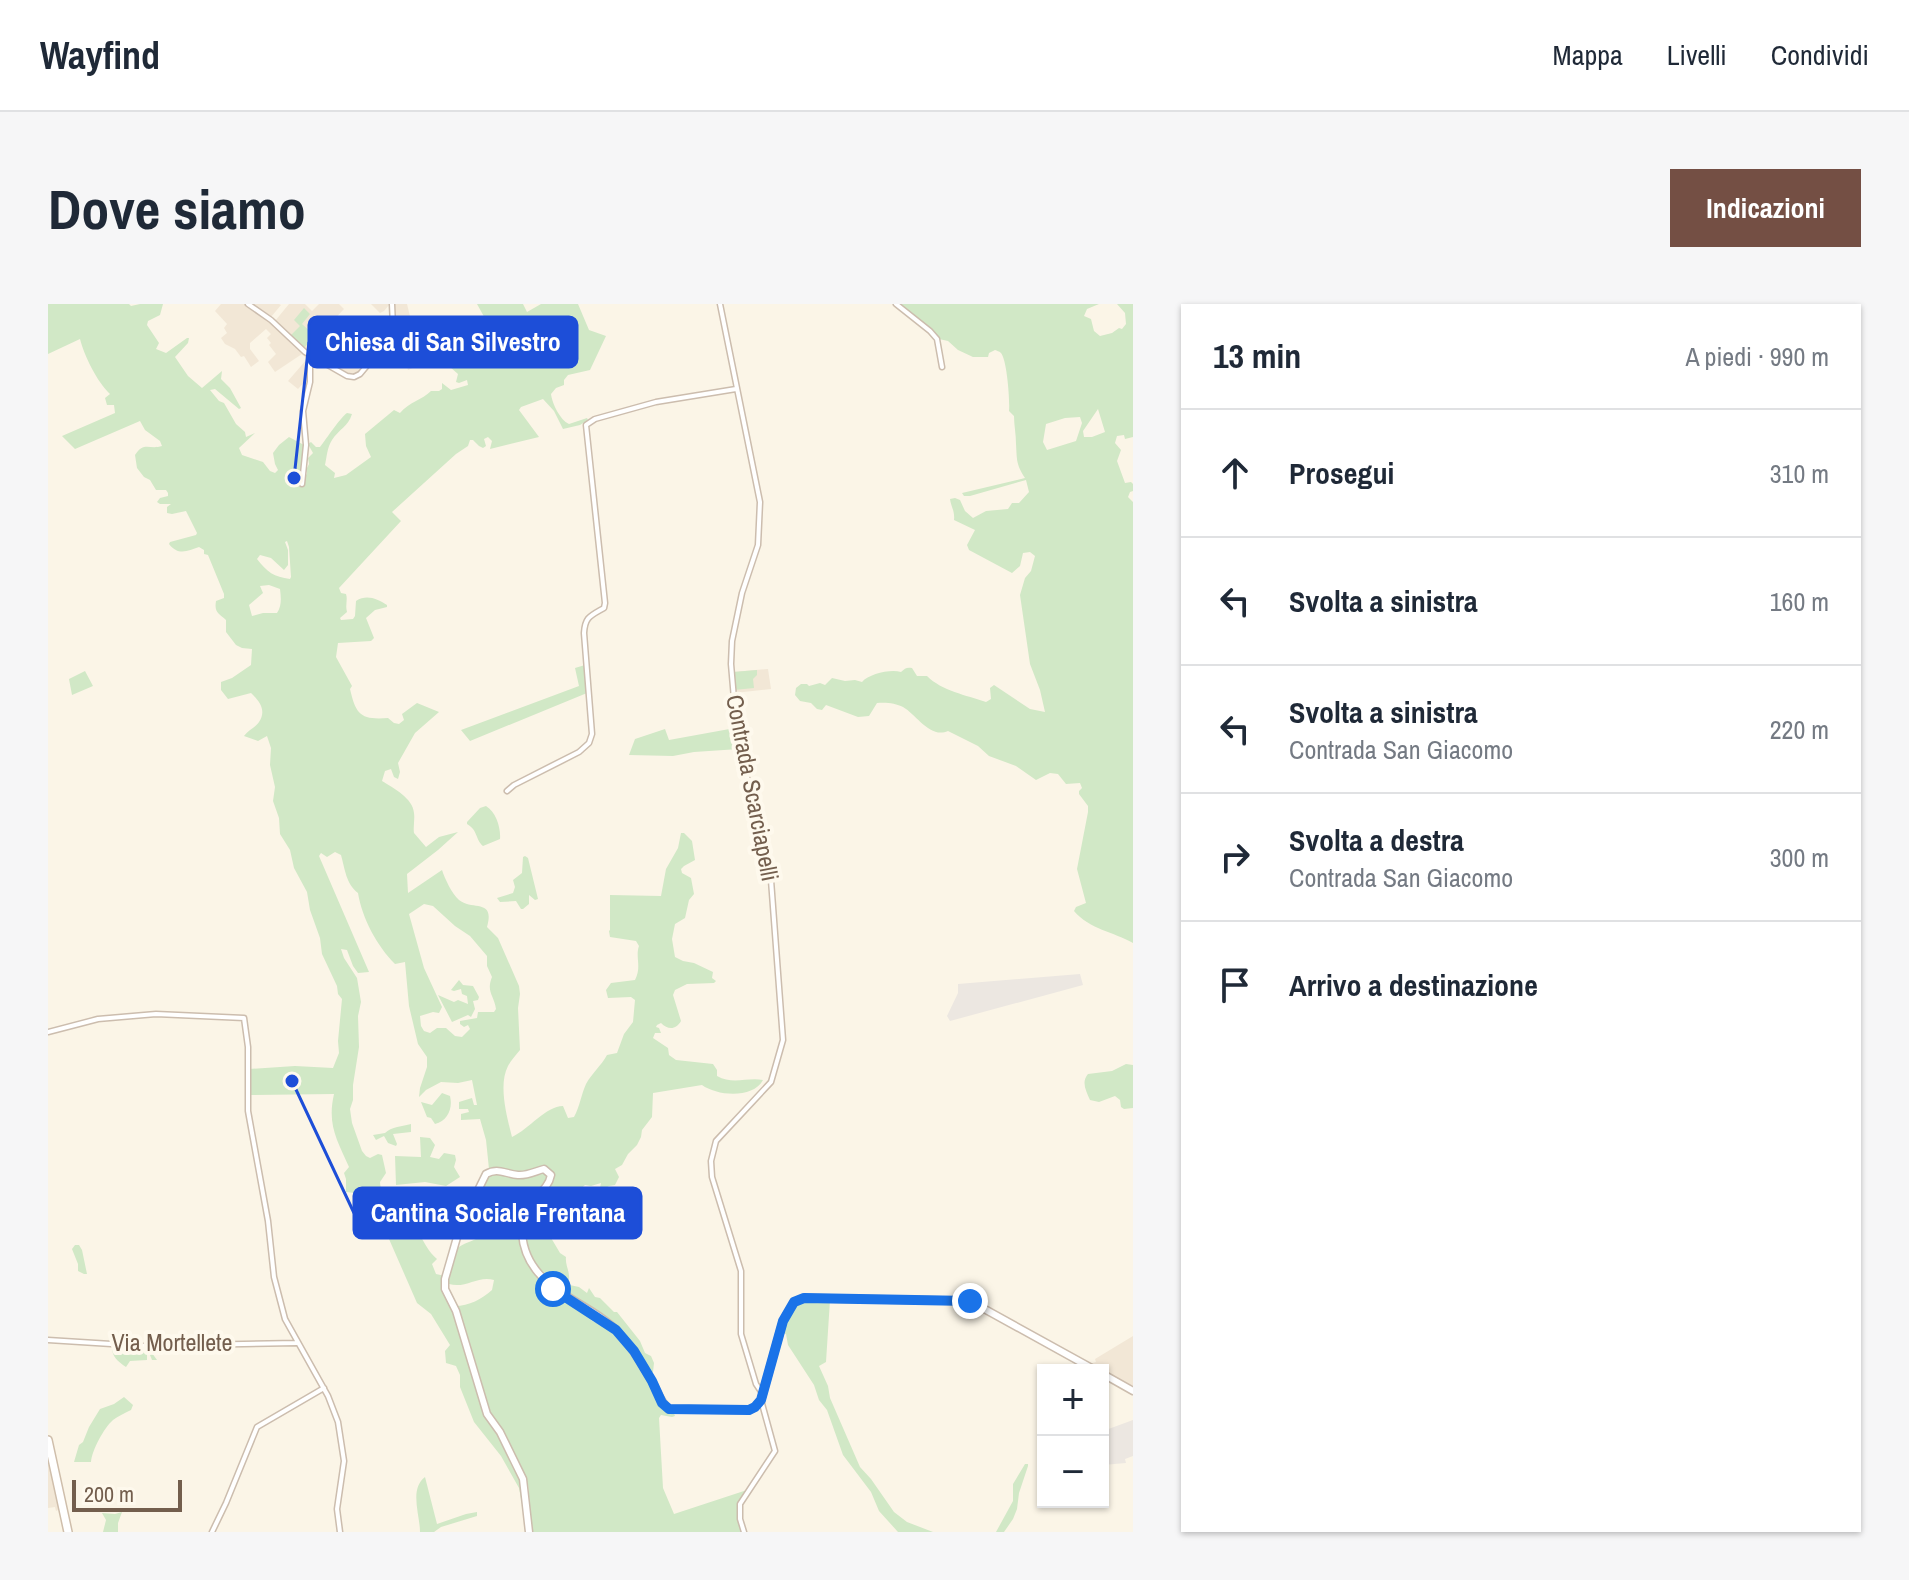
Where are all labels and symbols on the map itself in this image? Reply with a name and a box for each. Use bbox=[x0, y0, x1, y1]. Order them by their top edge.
callout: Chiesa di San Silvestro bbox=[309, 317, 577, 367]
text: Chiesa di San Silvestro bbox=[325, 324, 561, 359]
street label: Contrada Scarciapelli bbox=[719, 692, 787, 884]
callout: Cantina Sociale Frentana bbox=[354, 1188, 641, 1238]
text: Cantina Sociale Frentana bbox=[371, 1195, 626, 1230]
route start bbox=[535, 1271, 571, 1307]
route end bbox=[952, 1283, 988, 1319]
street label: Via Mortellete bbox=[111, 1326, 233, 1358]
scale bar bbox=[72, 1476, 182, 1512]

